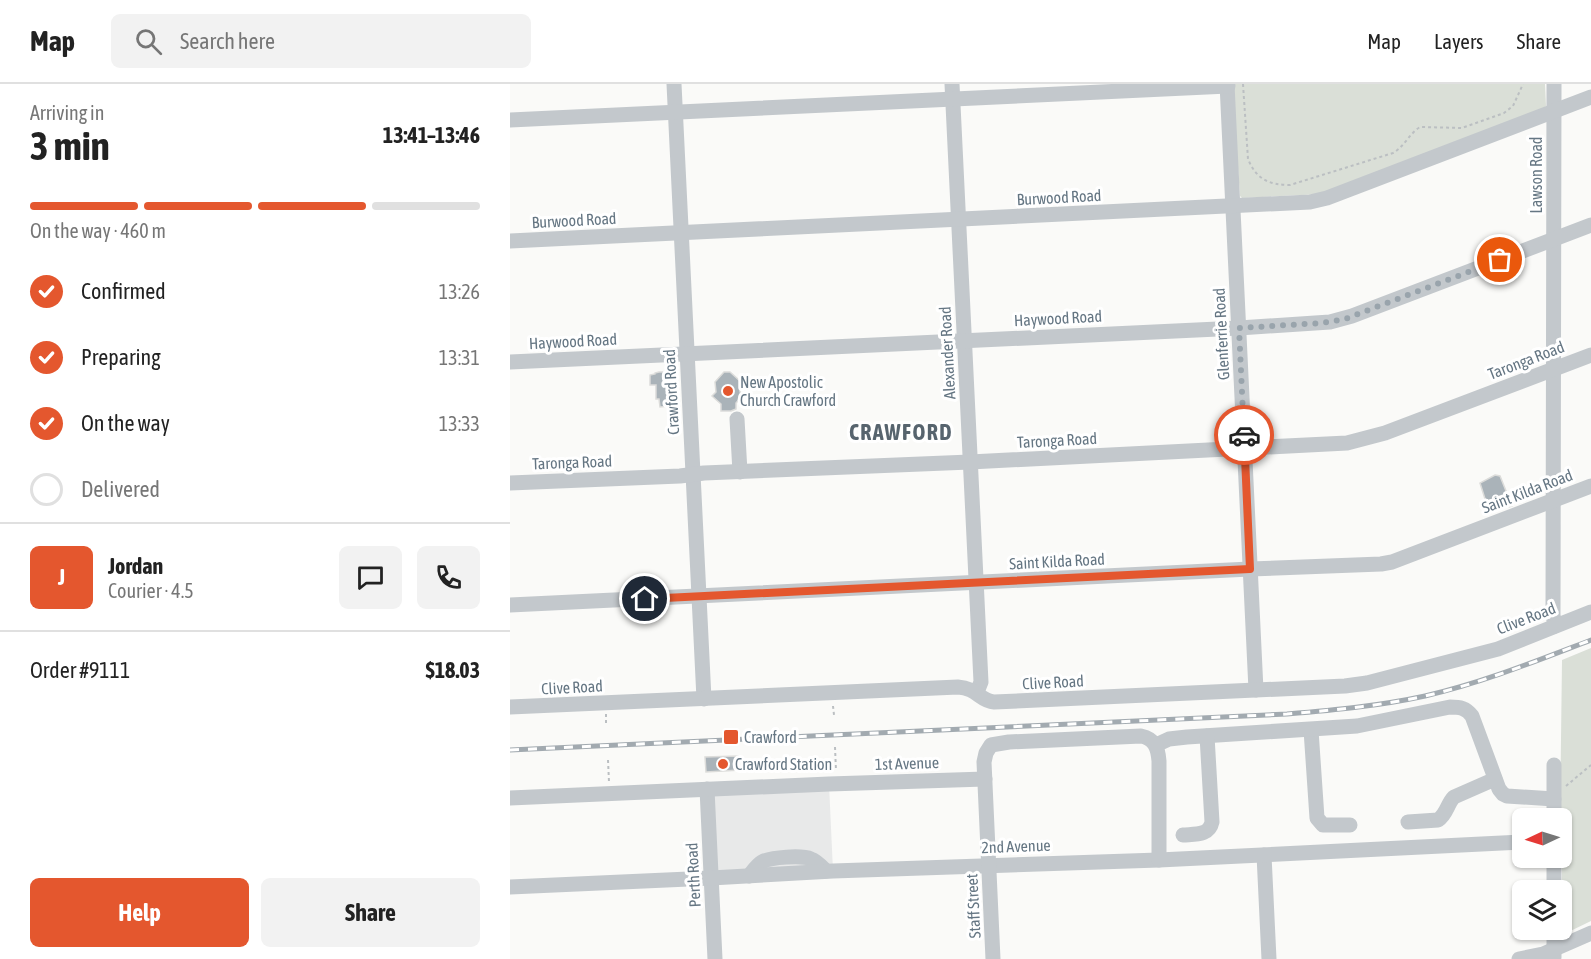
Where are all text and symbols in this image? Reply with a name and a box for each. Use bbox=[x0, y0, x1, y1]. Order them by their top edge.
search box bbox=[111, 14, 531, 68]
text: Map bbox=[30, 25, 75, 57]
icon: search bbox=[132, 25, 165, 58]
text: Search here bbox=[180, 28, 275, 54]
text: Map bbox=[1367, 29, 1401, 53]
text: Layers bbox=[1434, 29, 1484, 53]
text: Share bbox=[1517, 29, 1561, 53]
text: Arriving in bbox=[30, 101, 104, 124]
text: 13:41–13:46 bbox=[383, 122, 480, 148]
text: 3 min bbox=[30, 124, 110, 168]
street label: Lawson Road bbox=[1527, 137, 1545, 213]
street label: Burwood Road bbox=[1016, 186, 1102, 208]
street label: Burwood Road bbox=[531, 209, 617, 231]
text: On the way · 460 m bbox=[30, 219, 166, 242]
pin bbox=[1474, 234, 1525, 285]
icon: bag bbox=[1483, 243, 1516, 276]
icon: check bbox=[30, 275, 63, 308]
text: Confirmed bbox=[81, 278, 166, 304]
text: 13:26 bbox=[439, 280, 480, 303]
street label: Glenferrie Road bbox=[1210, 287, 1232, 381]
street label: Alexander Road bbox=[936, 306, 958, 400]
street label: Haywood Road bbox=[1014, 307, 1103, 330]
street label: Haywood Road bbox=[529, 330, 618, 353]
street label: Taronga Road bbox=[1485, 337, 1567, 384]
icon: check bbox=[30, 341, 63, 374]
text: Preparing bbox=[81, 344, 161, 370]
text: 13:31 bbox=[439, 346, 480, 369]
street label: Crawford Road bbox=[660, 349, 682, 435]
place label: New Apostolic Church Crawford bbox=[740, 373, 836, 409]
marker: New Apostolic Church Crawford bbox=[721, 384, 735, 398]
courier bbox=[1214, 405, 1274, 465]
icon: check bbox=[30, 407, 63, 440]
text: On the way bbox=[81, 410, 170, 436]
text: 13:33 bbox=[439, 412, 480, 435]
district label: CRAWFORD bbox=[849, 419, 953, 445]
icon: car bbox=[1228, 419, 1261, 452]
street label: Taronga Road bbox=[1017, 429, 1098, 452]
street label: Taronga Road bbox=[532, 452, 612, 473]
street label: Saint Kilda Road bbox=[1479, 465, 1575, 517]
text: Delivered bbox=[81, 476, 160, 502]
button: chat bbox=[339, 546, 402, 609]
button: phone bbox=[417, 546, 480, 609]
street label: Saint Kilda Road bbox=[1009, 550, 1105, 572]
text: Jordan bbox=[108, 553, 163, 579]
text: J bbox=[58, 564, 65, 590]
pin bbox=[619, 573, 670, 624]
text: Courier · 4.5 bbox=[108, 579, 194, 602]
icon: home bbox=[628, 582, 661, 615]
street label: Clive Road bbox=[1494, 599, 1558, 637]
text: Order #9111 bbox=[30, 657, 130, 683]
text: $18.03 bbox=[425, 657, 480, 683]
street label: Clive Road bbox=[1022, 671, 1084, 693]
street label: Clive Road bbox=[541, 676, 603, 698]
marker: Crawford bbox=[722, 728, 740, 746]
place label: Crawford bbox=[744, 728, 797, 746]
street label: 1st Avenue bbox=[875, 753, 939, 773]
place label: Crawford Station bbox=[735, 755, 832, 773]
marker: Crawford Station bbox=[716, 757, 730, 771]
north arrow bbox=[1512, 808, 1572, 868]
map controls bbox=[1512, 808, 1572, 940]
street label: 2nd Avenue bbox=[981, 836, 1051, 856]
street label: Perth Road bbox=[682, 842, 704, 908]
street label: Staff Street bbox=[962, 873, 984, 939]
button: Help bbox=[30, 878, 249, 947]
button: Share bbox=[261, 878, 480, 947]
button: layers bbox=[1512, 880, 1572, 940]

